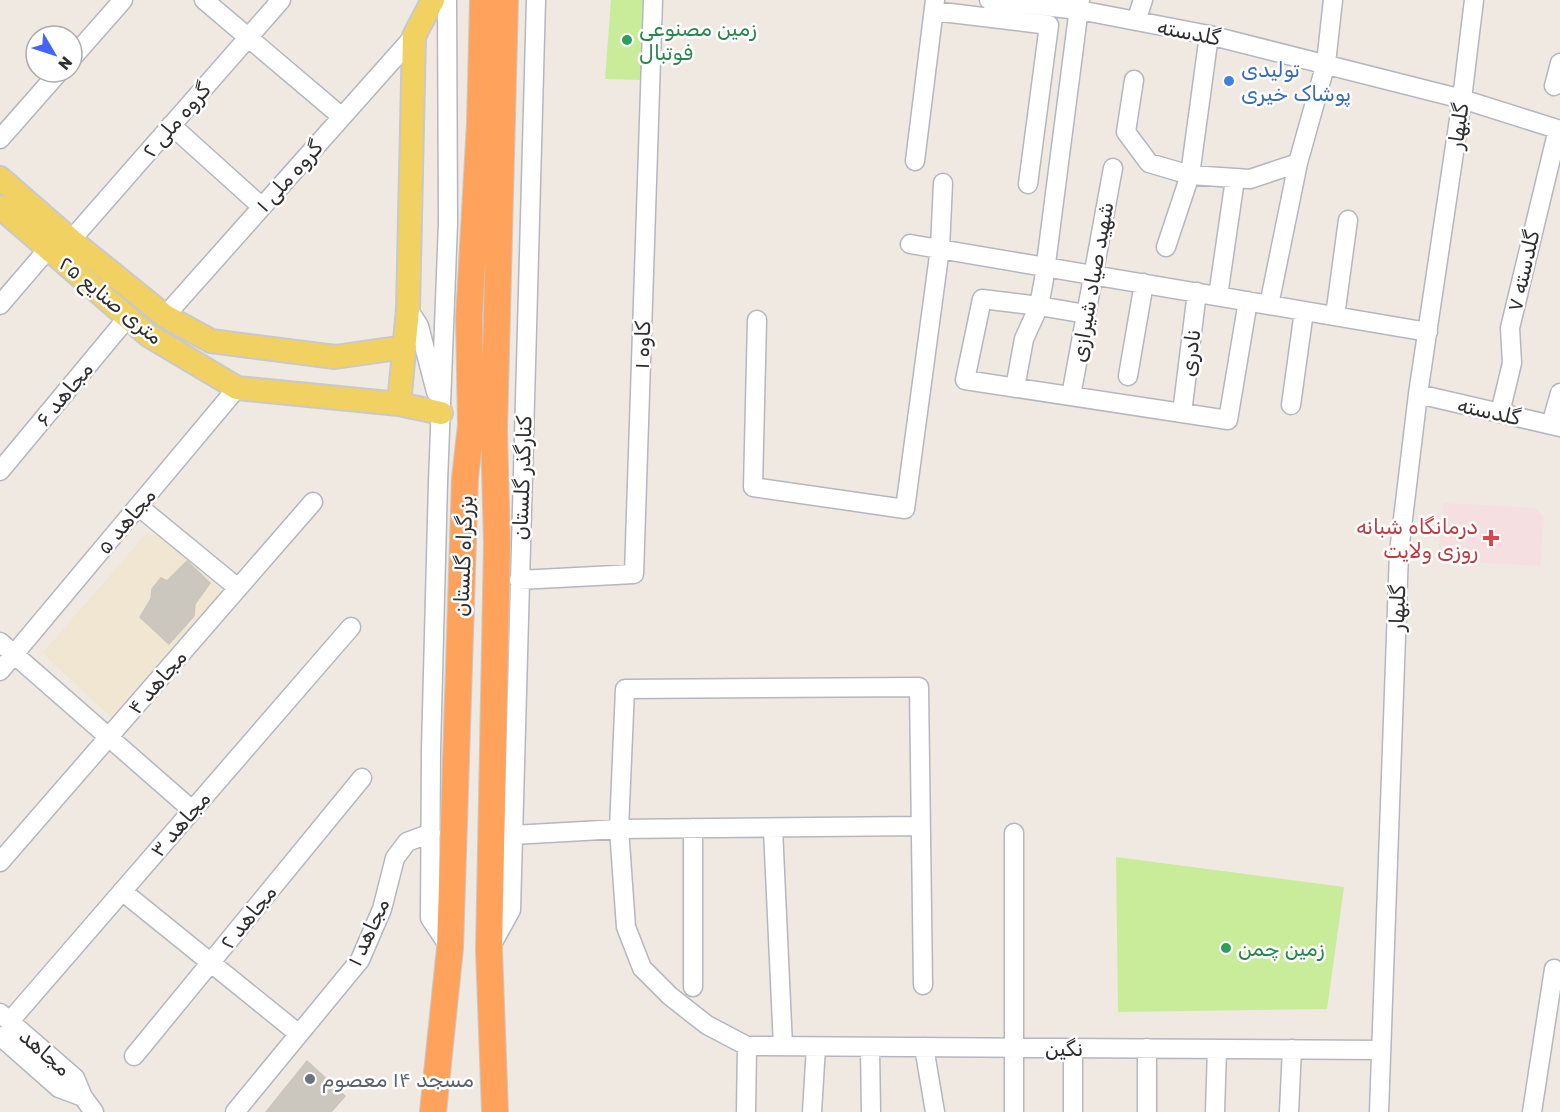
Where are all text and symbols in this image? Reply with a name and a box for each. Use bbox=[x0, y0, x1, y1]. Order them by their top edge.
street label: گلدسته bbox=[1155, 14, 1223, 50]
place label: زمین مصنوعی فوتبال bbox=[639, 16, 757, 65]
north arrow bbox=[24, 24, 84, 84]
marker: زمین مصنوعی فوتبال bbox=[620, 33, 634, 47]
text: N bbox=[54, 53, 76, 74]
place label: تولیدی پوشاک خیری bbox=[1241, 57, 1351, 108]
marker: تولیدی پوشاک خیری bbox=[1222, 74, 1236, 88]
street label: گروه ملی ۲ bbox=[137, 77, 216, 163]
street label: گلبهار bbox=[1442, 101, 1474, 152]
street label: گروه ملی ۱ bbox=[250, 135, 329, 218]
street label: شهید صیاد شیرازی bbox=[1066, 200, 1118, 364]
street label: گلدسته ۷ bbox=[1502, 228, 1545, 314]
street label: ۲۵ متری صنایع bbox=[52, 251, 168, 352]
street label: کاوه ۱ bbox=[629, 320, 656, 369]
street label: نادری bbox=[1175, 328, 1205, 378]
street label: ۶ مجاهد bbox=[30, 357, 98, 431]
street label: گلدسته bbox=[1455, 392, 1523, 430]
street label: کنارگذر گلستان bbox=[507, 415, 537, 541]
street label: ۵ مجاهد bbox=[91, 483, 161, 559]
street label: بزرگراه گلستان bbox=[448, 495, 478, 617]
place label: درمانگاه شبانه روزی ولایت bbox=[1356, 514, 1478, 564]
marker: درمانگاه شبانه روزی ولایت bbox=[1482, 529, 1500, 547]
street label: گلبهار bbox=[1384, 584, 1410, 633]
street label: مجاهد ۴ bbox=[122, 645, 192, 719]
street label: مجاهد ۳ bbox=[145, 786, 215, 862]
street label: مجاهد ۲ bbox=[215, 880, 281, 954]
street label: ۱ مجاهد bbox=[342, 894, 394, 970]
place label: زمین چمن bbox=[1238, 936, 1325, 962]
marker: زمین چمن bbox=[1219, 941, 1233, 955]
street label: مجاهد bbox=[14, 1023, 76, 1081]
street label: نگین bbox=[1045, 1036, 1083, 1061]
place label: مسجد ۱۴ معصوم bbox=[322, 1067, 474, 1093]
marker: مسجد ۱۴ معصوم bbox=[303, 1072, 317, 1086]

